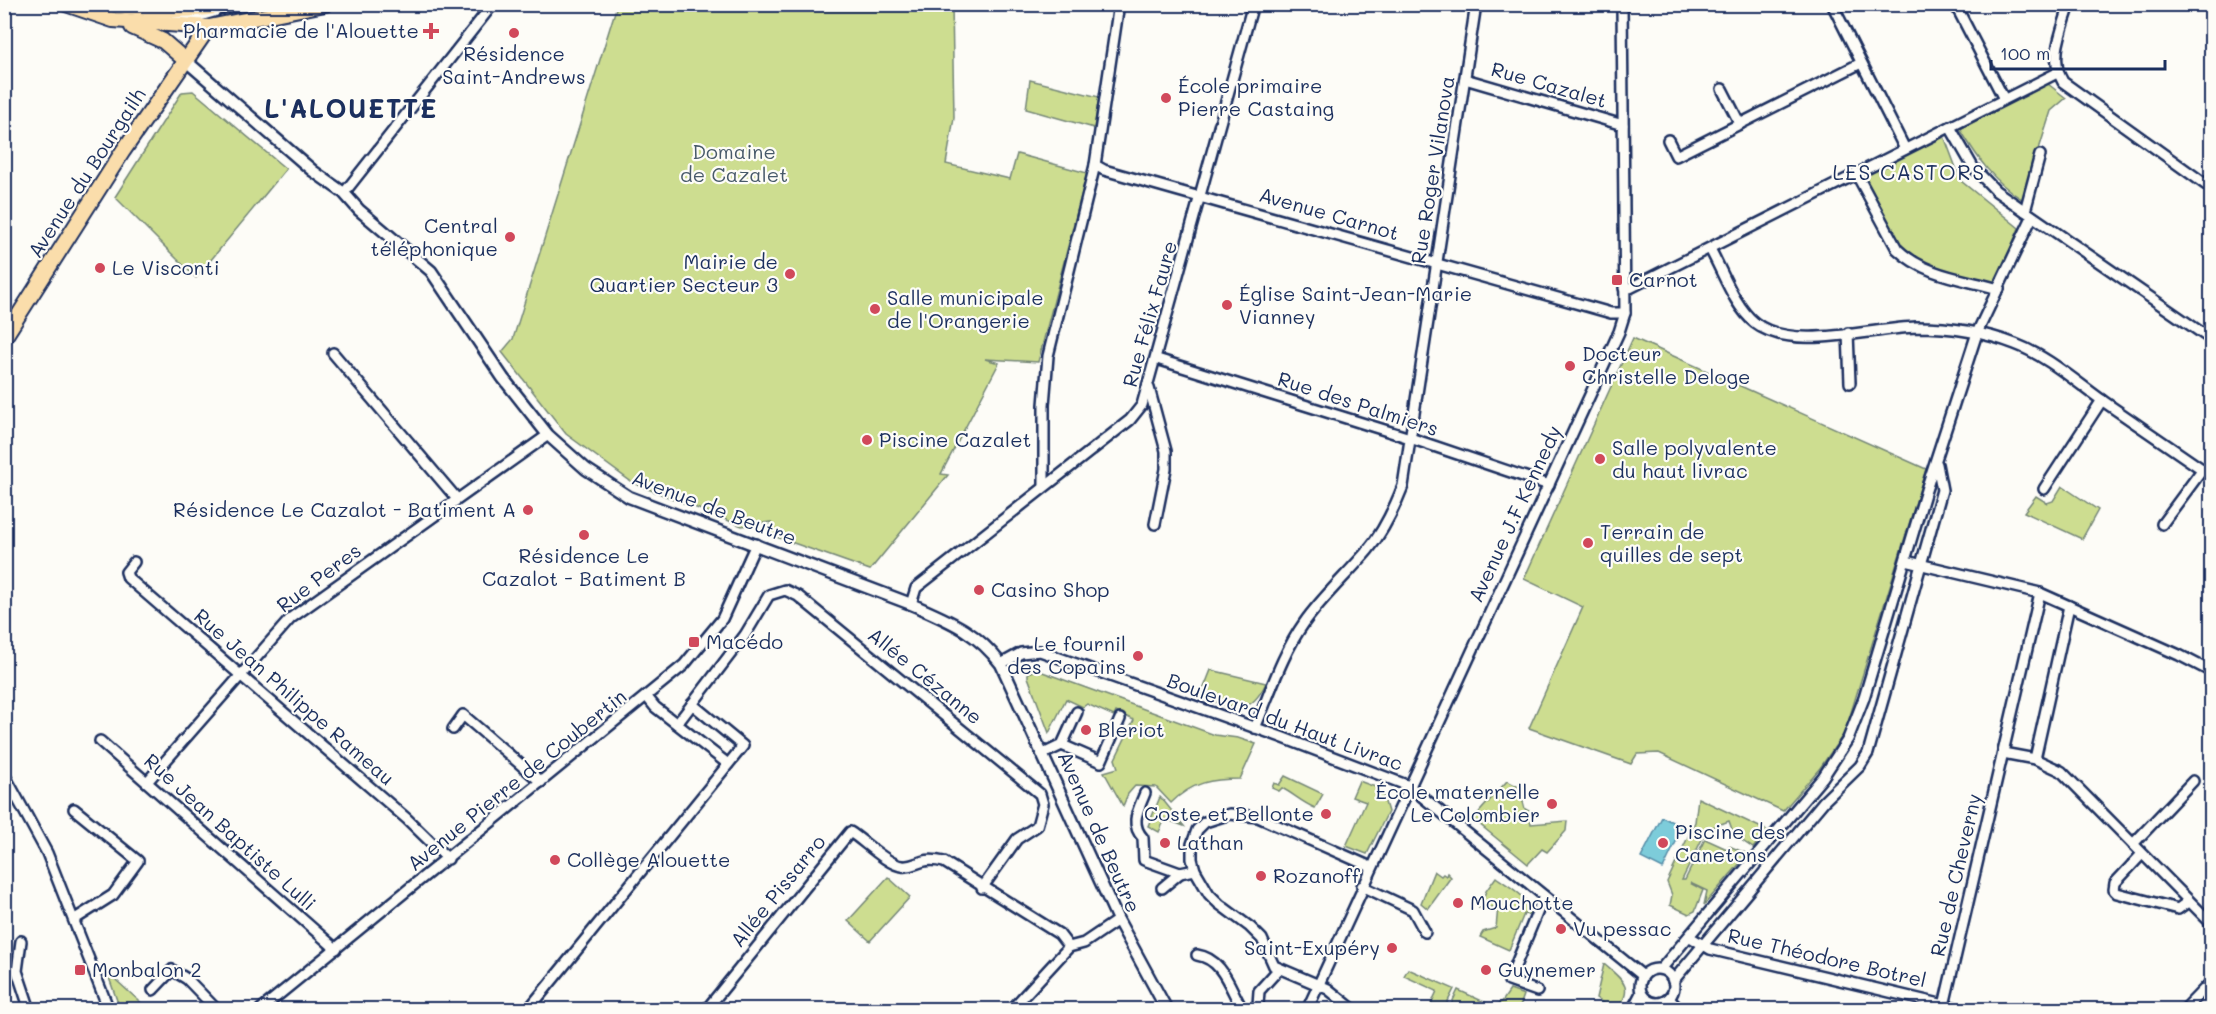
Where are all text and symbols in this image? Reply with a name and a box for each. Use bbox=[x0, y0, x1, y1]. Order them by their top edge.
place label: Pharmacie de l'Alouette bbox=[183, 17, 419, 43]
marker: Pharmacie de l'Alouette bbox=[424, 24, 438, 38]
marker: Résidence Saint-Andrews bbox=[507, 26, 521, 40]
scale bar bbox=[1991, 33, 2165, 71]
place label: Résidence Saint-Andrews bbox=[442, 40, 586, 89]
text: 100 m bbox=[2000, 41, 2050, 65]
street label: Rue Cazalet bbox=[1488, 55, 1610, 113]
place label: École primaire Pierre Castaing bbox=[1178, 72, 1334, 121]
street label: Rue Roger Vilanova bbox=[1404, 74, 1460, 266]
street label: Avenue du Bourgailh bbox=[22, 83, 151, 262]
district label: L'ALOUETTE bbox=[264, 91, 438, 125]
marker: École primaire Pierre Castaing bbox=[1159, 91, 1173, 105]
park label: Domaine de Cazalet bbox=[680, 138, 788, 187]
district label: LES CASTORS bbox=[1832, 158, 1986, 185]
street label: Avenue Carnot bbox=[1256, 181, 1402, 245]
place label: Central téléphonique bbox=[371, 212, 498, 261]
marker: Central téléphonique bbox=[503, 230, 517, 244]
street label: Rue Félix Faure bbox=[1116, 238, 1182, 390]
place label: Mairie de Quartier Secteur 3 bbox=[590, 248, 778, 297]
place label: Le Visconti bbox=[112, 254, 220, 280]
marker: Le Visconti bbox=[93, 261, 107, 275]
place label: Carnot bbox=[1629, 266, 1698, 292]
marker: Mairie de Quartier Secteur 3 bbox=[783, 267, 797, 281]
marker: Carnot bbox=[1610, 273, 1624, 287]
place label: Église Saint-Jean-Marie Vianney bbox=[1239, 280, 1472, 329]
place label: Salle municipale de l'Orangerie bbox=[887, 284, 1044, 333]
marker: Église Saint-Jean-Marie Vianney bbox=[1220, 298, 1234, 312]
marker: Salle municipale de l'Orangerie bbox=[868, 302, 882, 316]
place label: Docteur Christelle Deloge bbox=[1582, 340, 1750, 389]
marker: Docteur Christelle Deloge bbox=[1563, 359, 1577, 373]
street label: Rue des Palmiers bbox=[1275, 365, 1442, 441]
street label: Avenue J.F Kennedy bbox=[1462, 421, 1567, 606]
place label: Piscine Cazalet bbox=[879, 426, 1031, 452]
marker: Piscine Cazalet bbox=[860, 433, 874, 447]
place label: Salle polyvalente du haut livrac bbox=[1612, 434, 1777, 483]
marker: Salle polyvalente du haut livrac bbox=[1593, 452, 1607, 466]
street label: Avenue de Beutre bbox=[628, 464, 800, 550]
place label: Résidence Le Cazalot - Batiment A bbox=[173, 496, 516, 522]
marker: Résidence Le Cazalot - Batiment A bbox=[521, 503, 535, 517]
place label: Terrain de quilles de sept bbox=[1600, 518, 1743, 567]
marker: Résidence Le Cazalot - Batiment B bbox=[577, 528, 591, 542]
marker: Terrain de quilles de sept bbox=[1581, 536, 1595, 550]
street label: Rue Peres bbox=[271, 537, 366, 617]
place label: Résidence Le Cazalot - Batiment B bbox=[482, 542, 686, 591]
place label: Casino Shop bbox=[991, 576, 1110, 602]
marker: Casino Shop bbox=[972, 583, 986, 597]
street label: Rue Jean Philippe Rameau bbox=[189, 602, 400, 790]
street label: Allée Cézanne bbox=[863, 621, 988, 729]
place label: Macédo bbox=[706, 628, 783, 654]
place label: Le fournil des Copains bbox=[1007, 630, 1126, 679]
marker: Macédo bbox=[687, 635, 701, 649]
marker: Le fournil des Copains bbox=[1131, 649, 1145, 663]
street label: Boulevard du Haut Livrac bbox=[1164, 666, 1407, 776]
street label: Avenue Pierre de Coubertin bbox=[401, 683, 631, 876]
place label: Bleriot bbox=[1098, 716, 1165, 742]
marker: Bleriot bbox=[1079, 723, 1093, 737]
street label: Rue Jean Baptiste Lulli bbox=[139, 747, 322, 915]
street label: Avenue de Beutre bbox=[1053, 747, 1147, 916]
place label: École maternelle Le Colombier bbox=[1376, 778, 1540, 827]
street label: Rue de Cheverny bbox=[1924, 791, 1986, 959]
marker: École maternelle Le Colombier bbox=[1545, 797, 1559, 811]
place label: Coste et Bellonte bbox=[1144, 800, 1314, 826]
marker: Coste et Bellonte bbox=[1319, 807, 1333, 821]
place label: Piscine des Canetons bbox=[1675, 818, 1786, 867]
street label: Allée Pissarro bbox=[724, 829, 831, 952]
place label: Lathan bbox=[1177, 829, 1244, 855]
marker: Lathan bbox=[1158, 836, 1172, 850]
marker: Piscine des Canetons bbox=[1656, 836, 1670, 850]
place label: Collège Alouette bbox=[567, 846, 730, 872]
marker: Collège Alouette bbox=[548, 853, 562, 867]
place label: Rozanoff bbox=[1273, 862, 1361, 888]
marker: Rozanoff bbox=[1254, 869, 1268, 883]
place label: Mouchotte bbox=[1470, 889, 1574, 915]
marker: Mouchotte bbox=[1451, 896, 1465, 910]
place label: Vu pessac bbox=[1573, 915, 1672, 941]
marker: Vu pessac bbox=[1554, 922, 1568, 936]
street label: Rue Théodore Botrel bbox=[1725, 922, 1929, 993]
place label: Saint-Exupéry bbox=[1244, 934, 1380, 960]
marker: Saint-Exupéry bbox=[1385, 941, 1399, 955]
place label: Monbalon 2 bbox=[92, 956, 202, 982]
place label: Guynemer bbox=[1498, 956, 1596, 982]
marker: Monbalon 2 bbox=[73, 963, 87, 977]
marker: Guynemer bbox=[1479, 963, 1493, 977]

